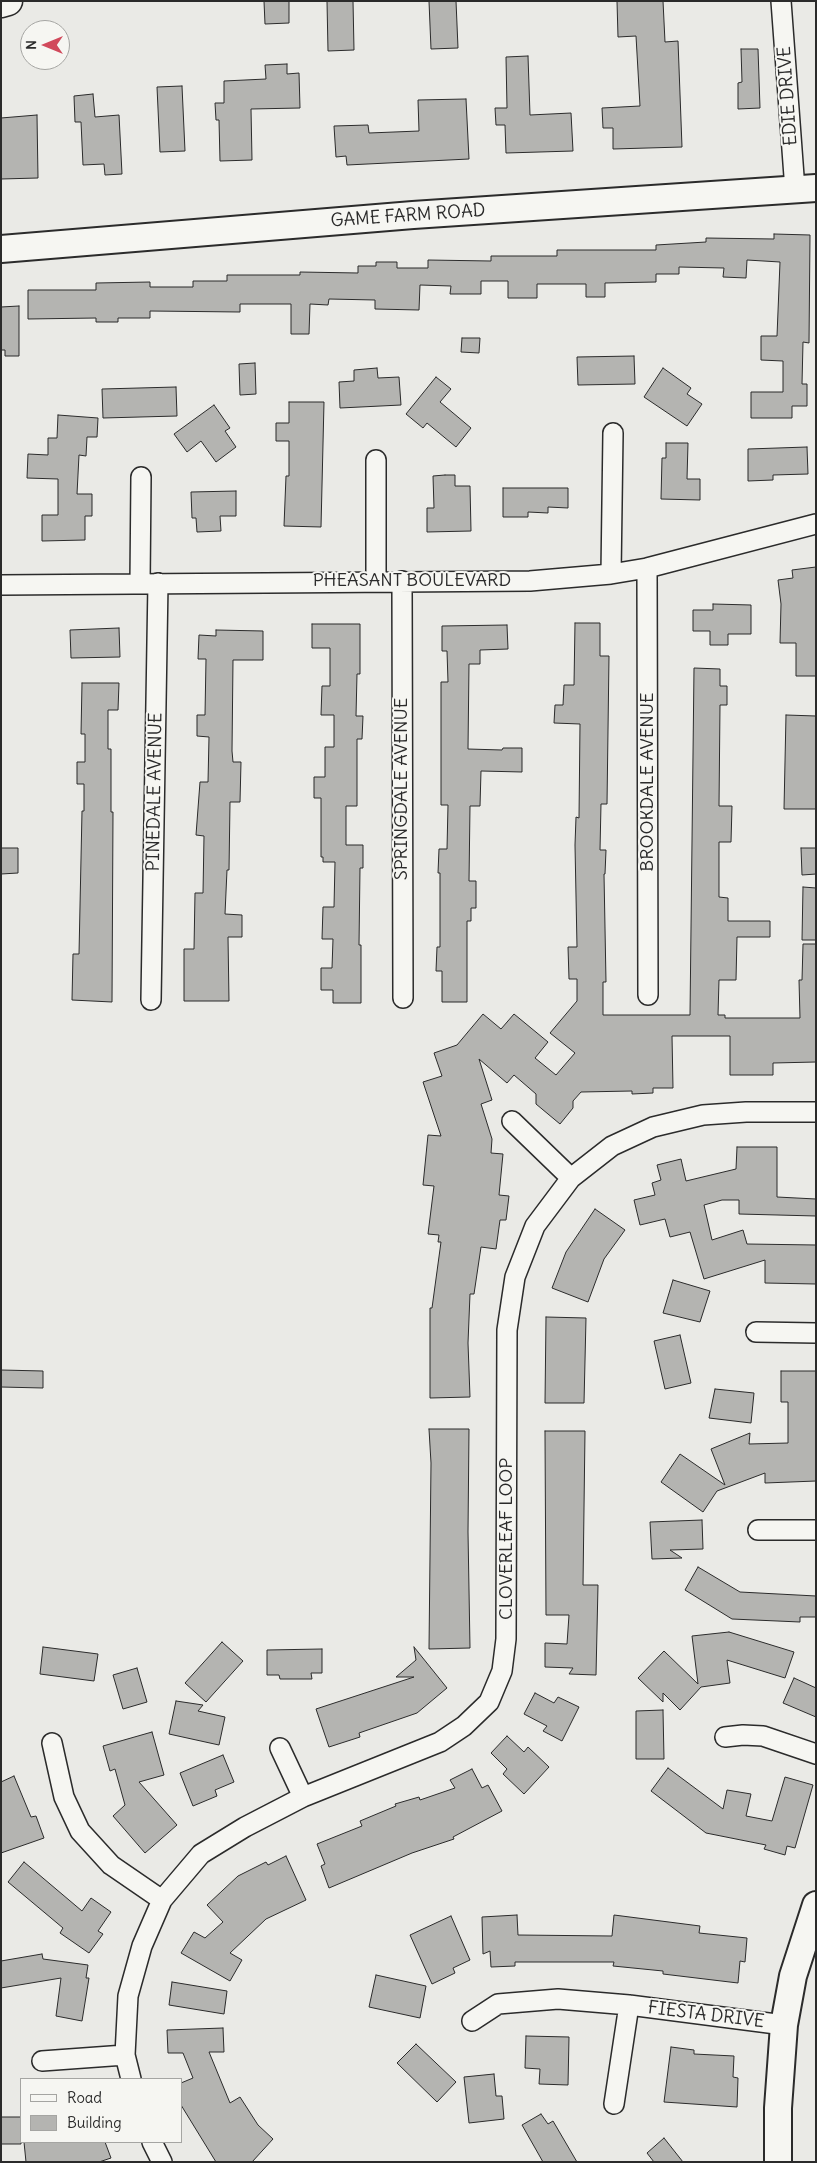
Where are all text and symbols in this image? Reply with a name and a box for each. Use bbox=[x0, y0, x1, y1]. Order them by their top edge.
north arrow bbox=[20, 20, 70, 70]
text: N bbox=[22, 40, 40, 50]
street label: EDIE DRIVE bbox=[774, 46, 802, 146]
street label: GAME FARM ROAD bbox=[330, 200, 486, 232]
street label: PHEASANT BOULEVARD bbox=[313, 570, 511, 592]
street label: BROOKDALE AVENUE bbox=[637, 692, 659, 872]
street label: SPRINGDALE AVENUE bbox=[391, 698, 413, 880]
street label: PINEDALE AVENUE bbox=[143, 712, 167, 872]
street label: CLOVERLEAF LOOP bbox=[496, 1458, 518, 1620]
street label: FIESTA DRIVE bbox=[647, 1997, 765, 2033]
legend bbox=[20, 2078, 182, 2143]
text: Road bbox=[67, 2088, 102, 2107]
text: Building bbox=[67, 2113, 122, 2132]

